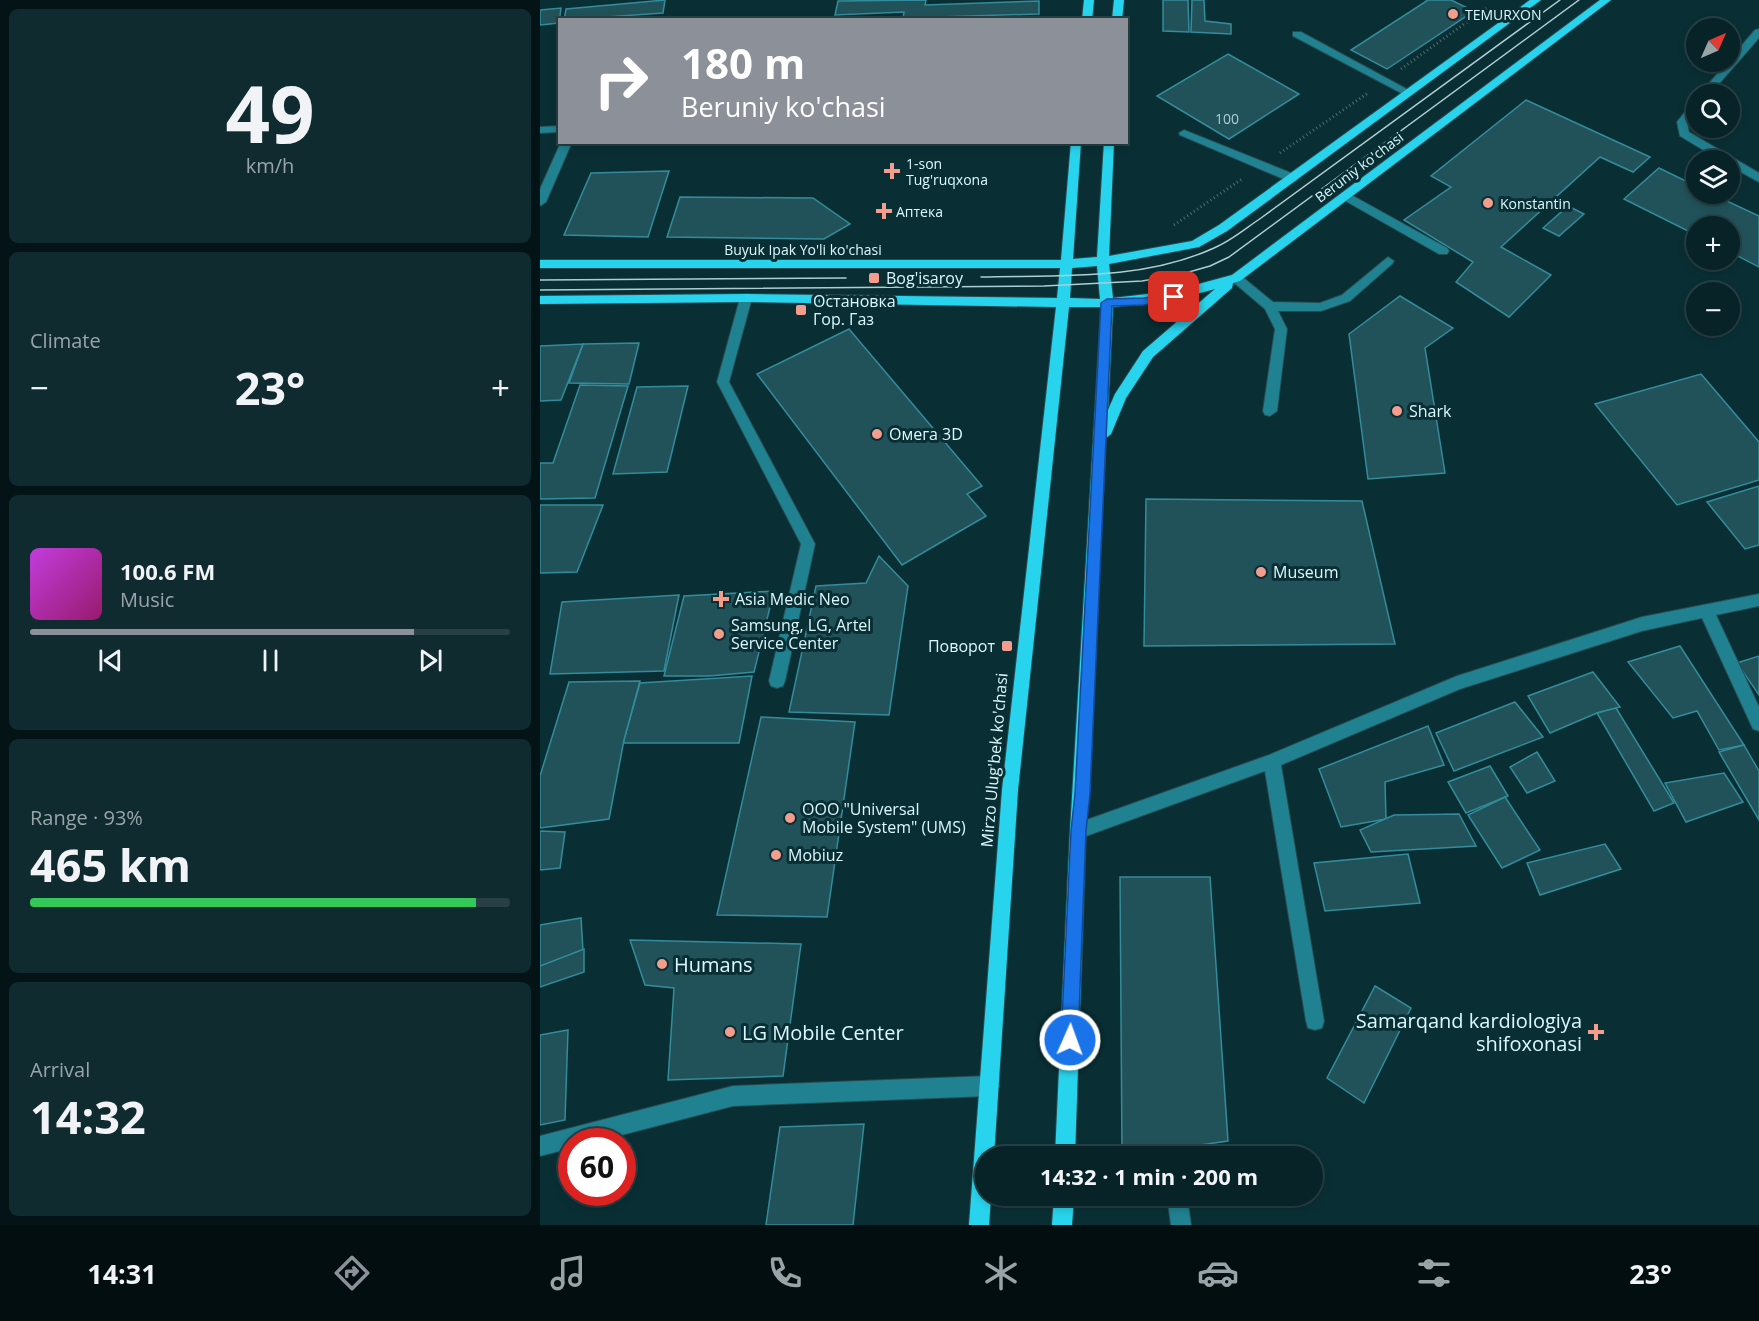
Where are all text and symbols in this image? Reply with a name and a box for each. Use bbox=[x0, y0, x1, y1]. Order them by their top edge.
place label: TEMURXON bbox=[1465, 5, 1541, 24]
marker: TEMURXON bbox=[1446, 7, 1460, 21]
north arrow bbox=[1686, 18, 1740, 72]
map controls bbox=[1686, 18, 1740, 336]
text: 180 m bbox=[681, 34, 805, 91]
icon: right bbox=[582, 42, 660, 120]
text: 49 bbox=[225, 60, 315, 166]
button: search bbox=[1686, 84, 1740, 138]
text: Beruniy ko'chasi bbox=[681, 88, 886, 125]
house number: 100 bbox=[1215, 109, 1239, 128]
street label: Beruniy ko'chasi bbox=[1311, 127, 1407, 207]
button: layers bbox=[1686, 150, 1740, 204]
text: km/h bbox=[246, 152, 294, 179]
place label: 1-son Tug'ruqxona bbox=[906, 154, 988, 189]
marker: 1-son Tug'ruqxona bbox=[883, 162, 901, 180]
place label: Konstantin bbox=[1500, 194, 1571, 213]
marker: Konstantin bbox=[1481, 196, 1495, 210]
place label: Аптека bbox=[896, 202, 943, 221]
marker: Аптека bbox=[877, 204, 891, 218]
button: + bbox=[1686, 216, 1740, 270]
street label: Buyuk Ipak Yo'li ko'chasi bbox=[724, 240, 882, 259]
place label: Bog'isaroy bbox=[886, 267, 964, 289]
marker: Bog'isaroy bbox=[867, 271, 881, 285]
pin bbox=[1148, 271, 1199, 322]
icon: arrive bbox=[1157, 280, 1190, 313]
button: − bbox=[1686, 282, 1740, 336]
place label: Остановка Гор. Газ bbox=[813, 290, 896, 330]
marker: Остановка Гор. Газ bbox=[794, 303, 808, 317]
text: Climate bbox=[30, 327, 101, 354]
text: 23° bbox=[235, 357, 305, 418]
text: − bbox=[30, 365, 49, 410]
text: + bbox=[491, 365, 510, 410]
place label: Shark bbox=[1409, 400, 1452, 422]
marker: Shark bbox=[1390, 404, 1404, 418]
place label: Омега 3D bbox=[889, 423, 963, 445]
marker: Омега 3D bbox=[870, 427, 884, 441]
text: 100.6 FM bbox=[120, 556, 215, 586]
place label: Museum bbox=[1273, 561, 1338, 583]
marker: Museum bbox=[1254, 565, 1268, 579]
text: Music bbox=[120, 586, 174, 613]
place label: Asia Medic Neo bbox=[735, 588, 850, 610]
marker: Asia Medic Neo bbox=[712, 590, 730, 608]
place label: Samsung, LG, Artel Service Center bbox=[731, 614, 871, 654]
marker: Samsung, LG, Artel Service Center bbox=[712, 627, 726, 641]
place label: Поворот bbox=[928, 635, 995, 657]
marker: Поворот bbox=[1000, 639, 1014, 653]
icon: previous bbox=[94, 644, 127, 677]
icon: pause bbox=[254, 644, 287, 677]
icon: next bbox=[414, 644, 447, 677]
street label: Mirzo Ulug'bek ko'chasi bbox=[975, 672, 1013, 848]
place label: ООО "Universal Mobile System" (UMS) bbox=[802, 798, 966, 838]
text: Range · 93% bbox=[30, 804, 143, 831]
marker: ООО "Universal Mobile System" (UMS) bbox=[783, 811, 797, 825]
text: 465 km bbox=[30, 834, 191, 895]
place label: Mobiuz bbox=[788, 844, 843, 866]
marker: Mobiuz bbox=[769, 848, 783, 862]
place label: Humans bbox=[674, 951, 752, 978]
marker: Humans bbox=[655, 957, 669, 971]
place label: Samarqand kardiologiya shifoxonasi bbox=[1356, 1007, 1582, 1057]
position arrow bbox=[1038, 1008, 1102, 1072]
place label: LG Mobile Center bbox=[742, 1019, 904, 1046]
marker: Samarqand kardiologiya shifoxonasi bbox=[1587, 1023, 1605, 1041]
marker: LG Mobile Center bbox=[723, 1025, 737, 1039]
text: Arrival bbox=[30, 1056, 90, 1083]
text: 14:32 bbox=[30, 1086, 146, 1147]
speed limit sign: 60 bbox=[558, 1128, 636, 1206]
text: 14:32 · 1 min · 200 m bbox=[1040, 1161, 1258, 1191]
icon: directions bbox=[331, 1252, 373, 1294]
icon: music bbox=[547, 1252, 589, 1294]
icon: phone bbox=[764, 1252, 806, 1294]
icon: climate bbox=[980, 1252, 1022, 1294]
icon: car bbox=[1197, 1252, 1239, 1294]
icon: filters bbox=[1413, 1252, 1455, 1294]
text: 14:31 bbox=[87, 1255, 157, 1292]
text: 23° bbox=[1629, 1255, 1672, 1292]

